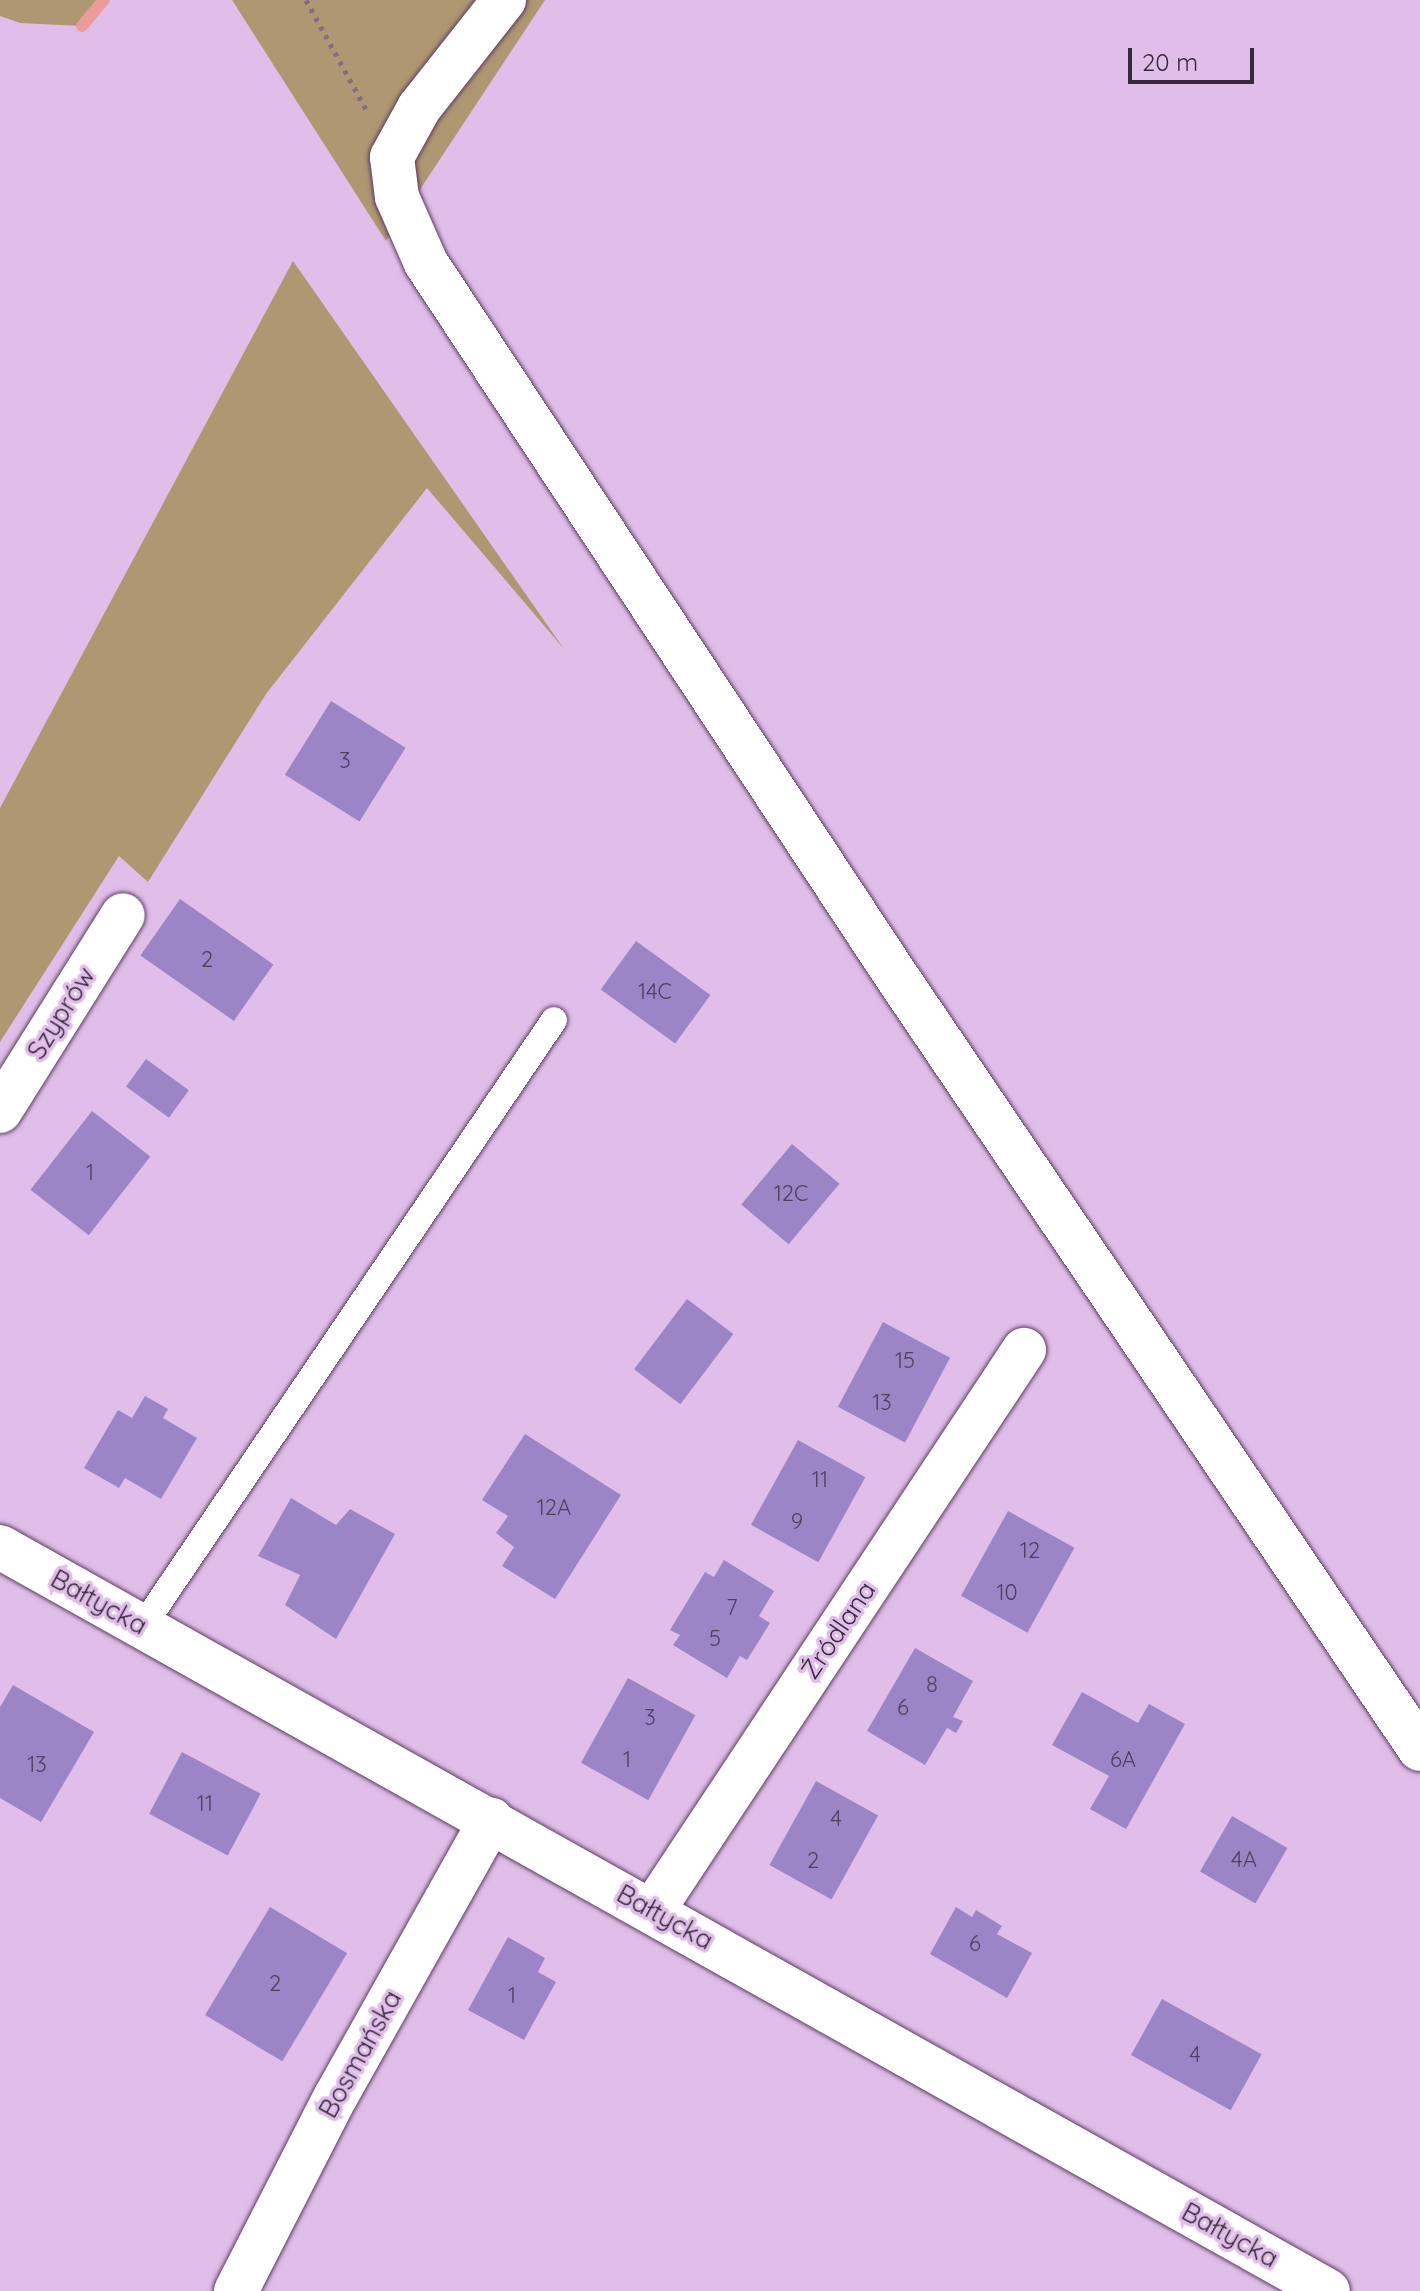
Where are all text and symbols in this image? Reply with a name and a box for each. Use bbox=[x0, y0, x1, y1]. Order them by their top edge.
scale bar bbox=[1132, 32, 1258, 82]
text: 20 m bbox=[1142, 47, 1198, 77]
house number: 3 bbox=[339, 748, 351, 774]
house number: 2 bbox=[201, 947, 213, 973]
street label: Szyprów bbox=[21, 961, 101, 1065]
house number: 14C bbox=[638, 979, 672, 1005]
house number: 1 bbox=[86, 1160, 94, 1186]
house number: 12C bbox=[774, 1181, 808, 1207]
house number: 15 bbox=[895, 1348, 915, 1374]
house number: 13 bbox=[872, 1390, 892, 1416]
house number: 11 bbox=[812, 1467, 828, 1493]
house number: 12A bbox=[537, 1495, 571, 1521]
house number: 9 bbox=[791, 1509, 803, 1535]
house number: 12 bbox=[1020, 1538, 1040, 1564]
street label: Bałtycka bbox=[45, 1563, 153, 1641]
street label: Źródlana bbox=[794, 1575, 882, 1685]
house number: 10 bbox=[996, 1580, 1018, 1606]
house number: 7 bbox=[726, 1595, 738, 1621]
house number: 5 bbox=[709, 1626, 721, 1652]
house number: 8 bbox=[926, 1672, 938, 1698]
house number: 6 bbox=[897, 1695, 909, 1721]
house number: 3 bbox=[644, 1705, 656, 1731]
house number: 1 bbox=[623, 1747, 631, 1773]
house number: 6A bbox=[1110, 1747, 1136, 1773]
house number: 13 bbox=[27, 1752, 47, 1778]
house number: 11 bbox=[197, 1791, 213, 1817]
house number: 4 bbox=[830, 1806, 842, 1832]
house number: 4A bbox=[1231, 1847, 1257, 1873]
house number: 2 bbox=[807, 1848, 819, 1874]
street label: Bałtycka bbox=[611, 1878, 719, 1956]
house number: 6 bbox=[969, 1931, 981, 1957]
house number: 2 bbox=[269, 1971, 281, 1997]
house number: 1 bbox=[508, 1983, 516, 2009]
street label: Bosmańska bbox=[312, 1985, 408, 2123]
house number: 4 bbox=[1189, 2042, 1201, 2068]
street label: Bałtycka bbox=[1176, 2196, 1284, 2274]

